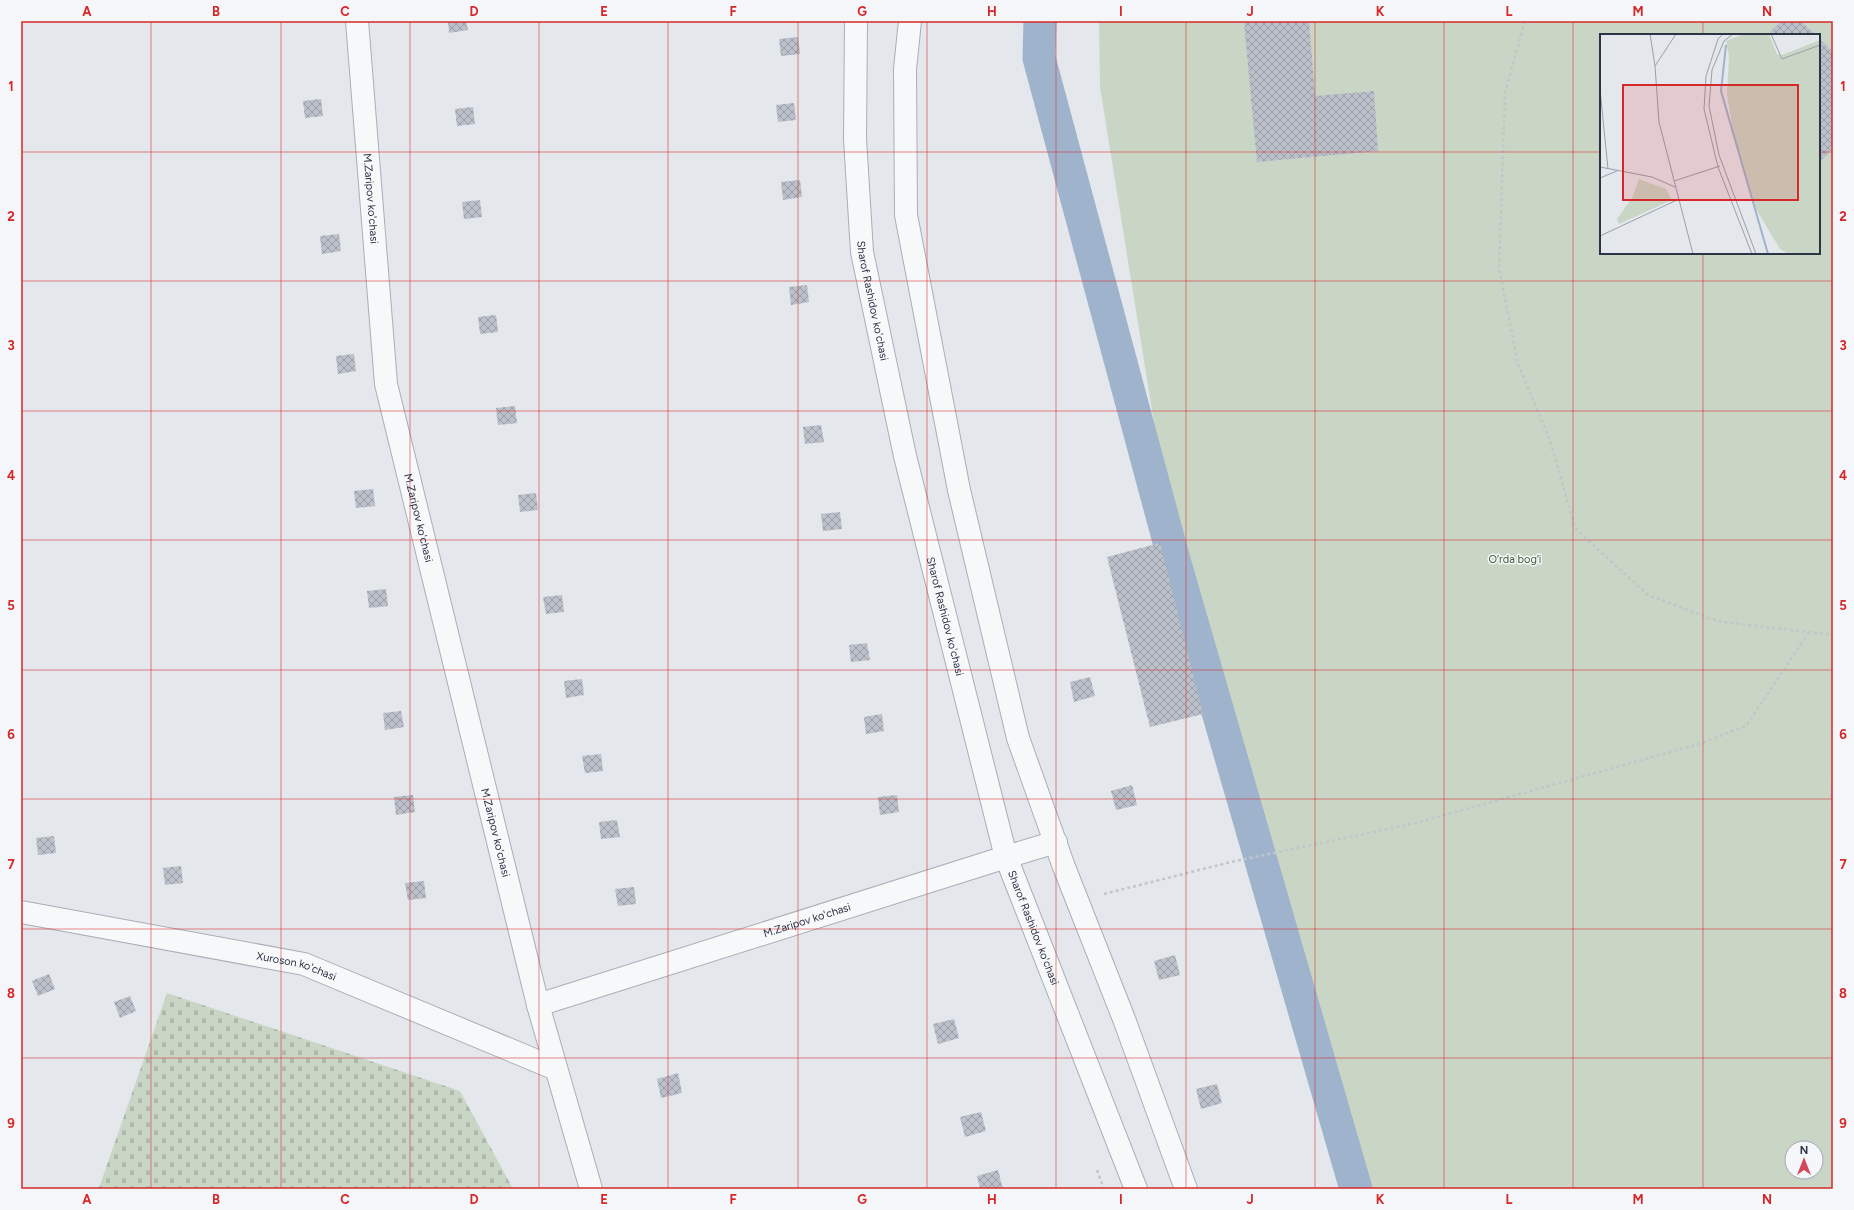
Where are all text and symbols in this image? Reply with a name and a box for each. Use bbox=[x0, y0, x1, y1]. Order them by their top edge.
text: A bbox=[82, 4, 92, 19]
text: B bbox=[212, 4, 220, 19]
text: C bbox=[340, 4, 350, 19]
text: D bbox=[469, 4, 479, 19]
text: E bbox=[600, 4, 608, 19]
text: F bbox=[729, 4, 737, 19]
text: G bbox=[857, 4, 867, 19]
text: H bbox=[987, 4, 997, 19]
text: I bbox=[1119, 4, 1123, 19]
text: J bbox=[1246, 4, 1254, 19]
text: K bbox=[1376, 4, 1385, 19]
text: L bbox=[1506, 4, 1513, 19]
text: M bbox=[1632, 4, 1644, 19]
text: N bbox=[1762, 4, 1772, 19]
inset map bbox=[1600, 34, 1820, 254]
text: 1 bbox=[8, 79, 14, 94]
text: 1 bbox=[1840, 79, 1846, 94]
street label: M.Zaripov ko'chasi bbox=[361, 153, 381, 244]
text: 2 bbox=[7, 209, 15, 224]
text: 2 bbox=[1839, 209, 1847, 224]
street label: Sharof Rashidov ko'chasi bbox=[855, 240, 891, 362]
text: 3 bbox=[7, 338, 15, 353]
text: 3 bbox=[1839, 338, 1847, 353]
text: 4 bbox=[7, 468, 15, 483]
text: 4 bbox=[1839, 468, 1847, 483]
street label: M.Zaripov ko'chasi bbox=[402, 472, 436, 564]
park label: O’rda bog’i bbox=[1489, 553, 1541, 566]
street label: Sharof Rashidov ko'chasi bbox=[924, 555, 967, 677]
text: 5 bbox=[7, 598, 15, 613]
text: 5 bbox=[1839, 598, 1847, 613]
text: 6 bbox=[7, 727, 15, 742]
text: 6 bbox=[1839, 727, 1847, 742]
street label: M.Zaripov ko'chasi bbox=[479, 787, 513, 878]
text: 7 bbox=[7, 857, 15, 872]
text: 7 bbox=[1839, 857, 1847, 872]
street label: Sharof Rashidov ko'chasi bbox=[1005, 868, 1062, 987]
street label: M.Zaripov ko'chasi bbox=[762, 900, 852, 940]
street label: Xuroson ko'chasi bbox=[256, 949, 338, 983]
text: 8 bbox=[7, 986, 15, 1001]
text: 8 bbox=[1839, 986, 1847, 1001]
text: 9 bbox=[7, 1116, 15, 1131]
text: 9 bbox=[1839, 1116, 1847, 1131]
north arrow bbox=[1784, 1140, 1824, 1180]
text: N bbox=[1800, 1144, 1808, 1157]
text: A bbox=[82, 1192, 92, 1207]
text: B bbox=[212, 1192, 220, 1207]
text: C bbox=[340, 1192, 350, 1207]
text: D bbox=[469, 1192, 479, 1207]
text: E bbox=[600, 1192, 608, 1207]
text: F bbox=[729, 1192, 737, 1207]
text: G bbox=[857, 1192, 867, 1207]
text: H bbox=[987, 1192, 997, 1207]
text: I bbox=[1119, 1192, 1123, 1207]
text: J bbox=[1246, 1192, 1254, 1207]
text: K bbox=[1376, 1192, 1385, 1207]
text: L bbox=[1506, 1192, 1513, 1207]
text: M bbox=[1632, 1192, 1644, 1207]
text: N bbox=[1762, 1192, 1772, 1207]

